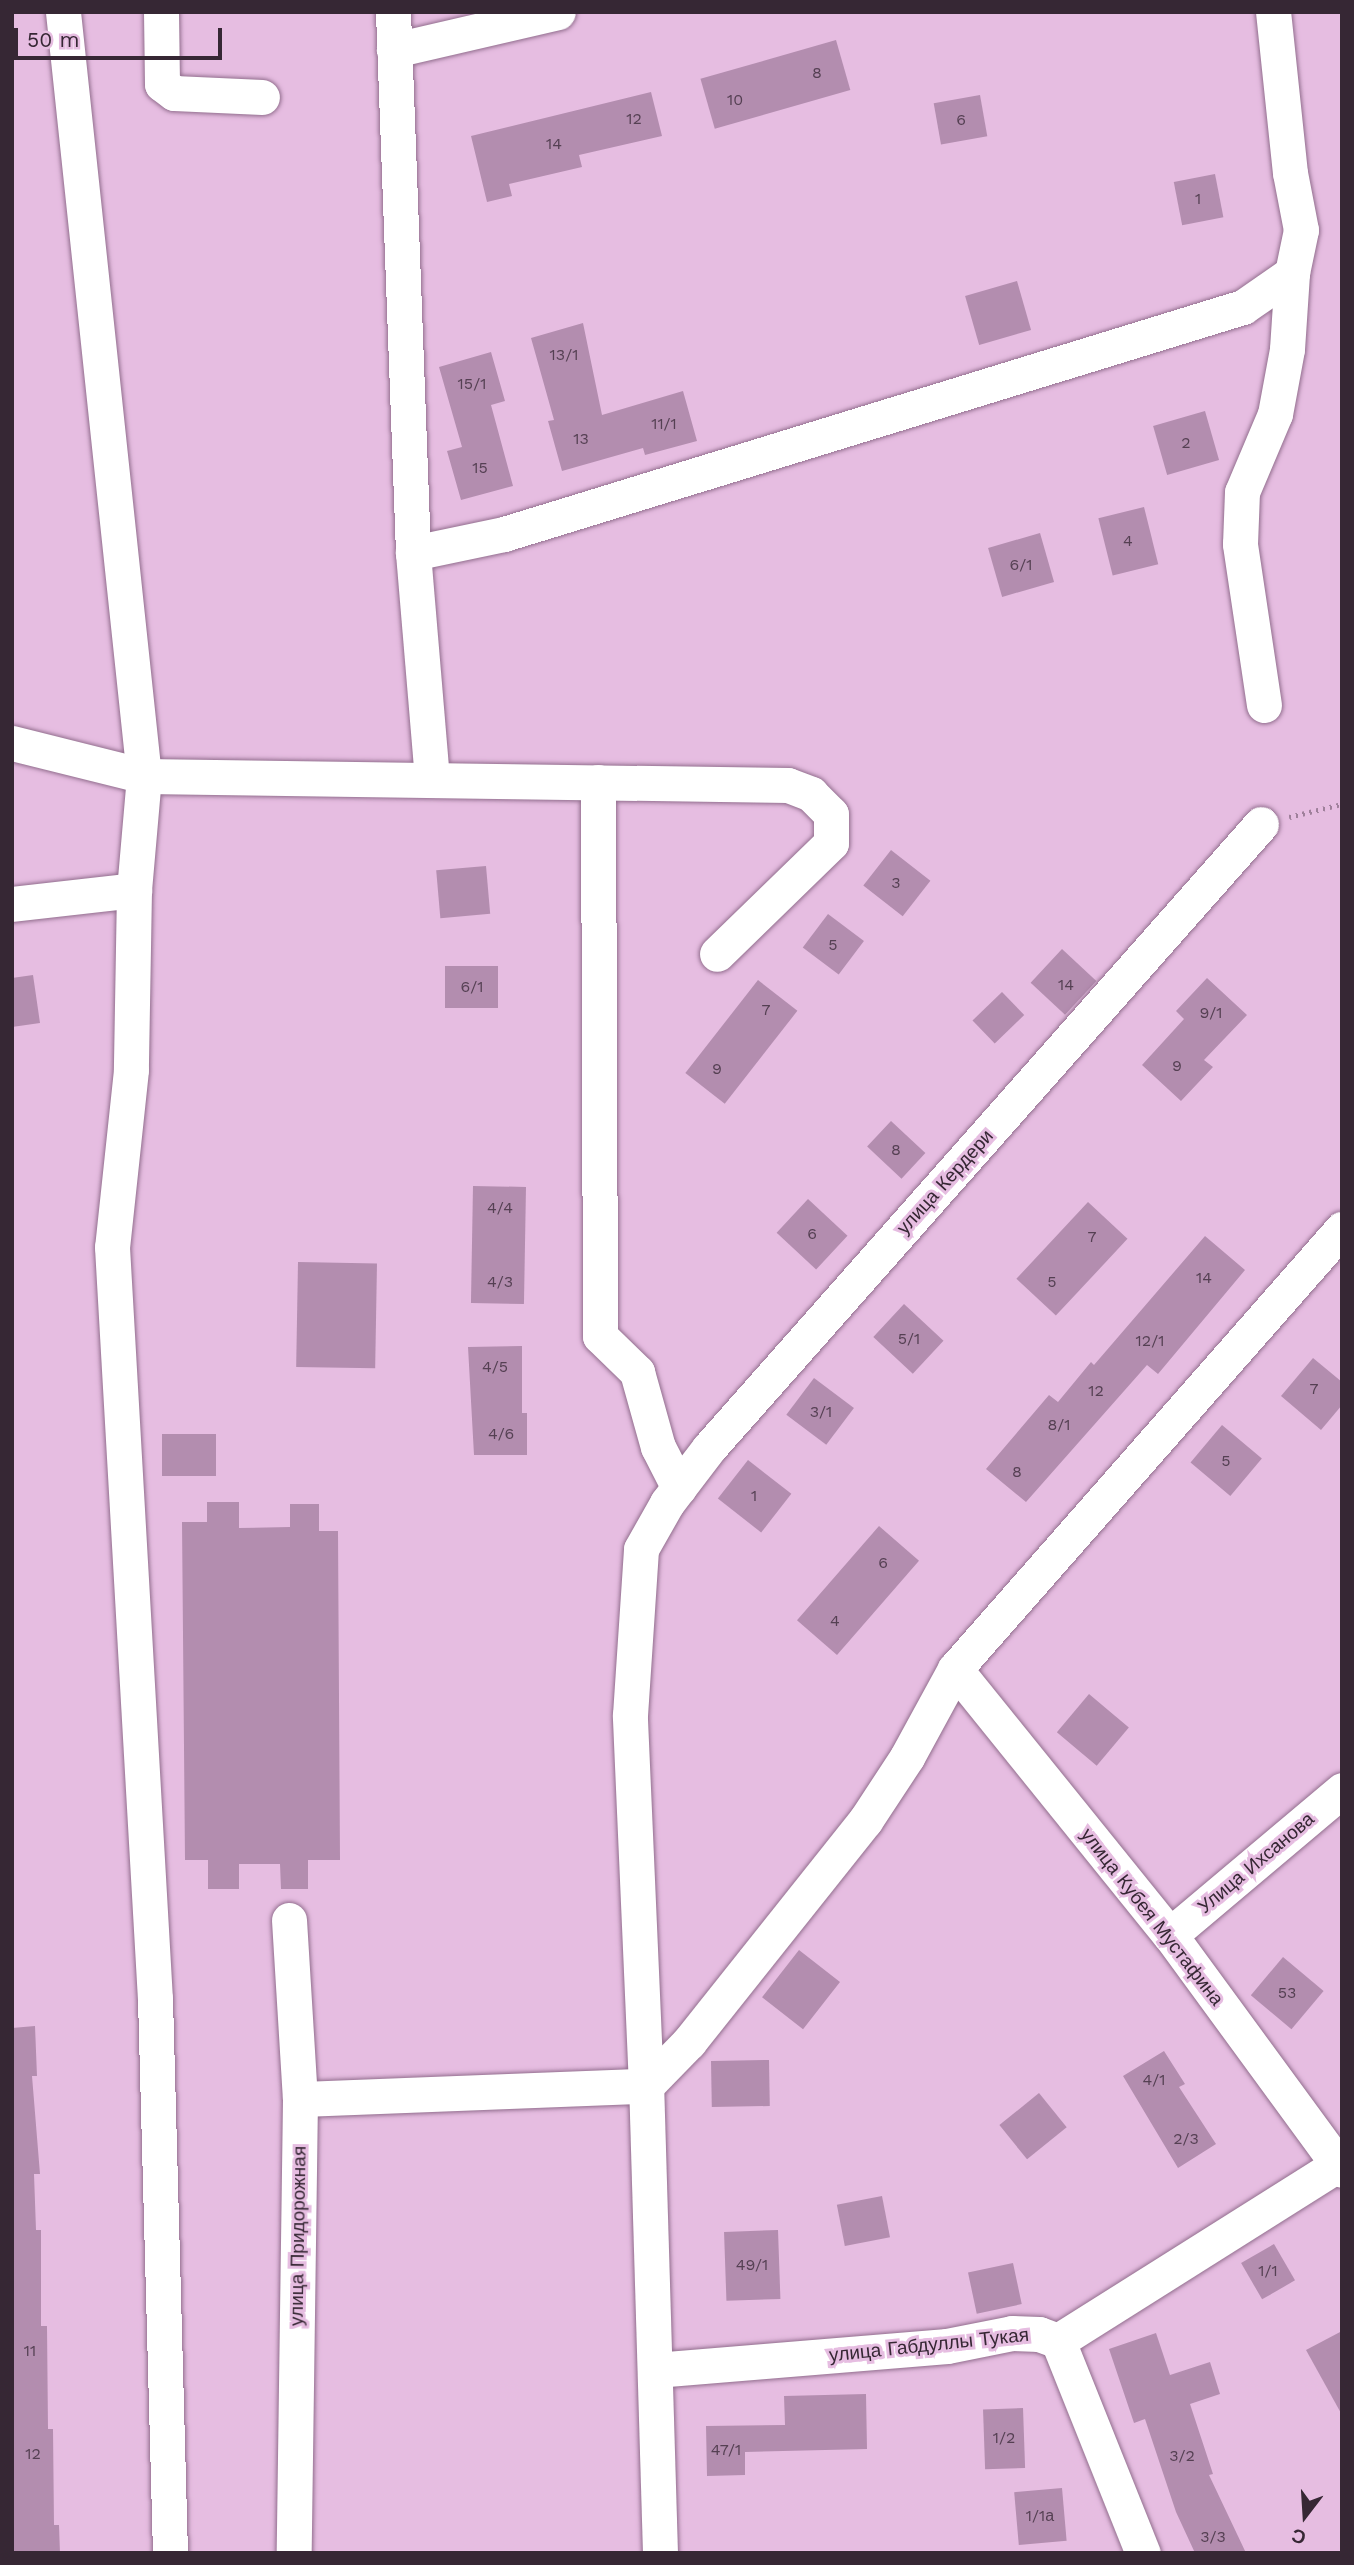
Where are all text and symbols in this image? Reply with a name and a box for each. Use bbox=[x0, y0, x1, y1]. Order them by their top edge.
scale bar bbox=[18, 14, 226, 58]
text: 50 m bbox=[27, 27, 79, 52]
house number: 8 bbox=[812, 63, 822, 83]
house number: 10 bbox=[727, 90, 743, 110]
house number: 12 bbox=[626, 109, 642, 129]
house number: 6 bbox=[956, 110, 966, 130]
house number: 14 bbox=[546, 134, 562, 154]
house number: 1 bbox=[1195, 189, 1201, 209]
house number: 13/1 bbox=[550, 345, 578, 365]
house number: 15/1 bbox=[458, 374, 486, 394]
house number: 11/1 bbox=[651, 414, 677, 434]
house number: 13 bbox=[573, 429, 589, 449]
house number: 2 bbox=[1181, 433, 1191, 453]
house number: 15 bbox=[472, 458, 488, 478]
house number: 4 bbox=[1123, 531, 1133, 551]
house number: 6/1 bbox=[1010, 555, 1032, 575]
house number: 3 bbox=[891, 873, 901, 893]
house number: 5 bbox=[828, 935, 838, 955]
house number: 14 bbox=[1058, 975, 1074, 995]
house number: 6/1 bbox=[461, 977, 483, 997]
house number: 7 bbox=[762, 1000, 770, 1020]
house number: 9/1 bbox=[1200, 1003, 1222, 1023]
house number: 9 bbox=[1172, 1056, 1182, 1076]
house number: 9 bbox=[712, 1059, 722, 1079]
street label: улица Кердери bbox=[892, 1125, 998, 1239]
house number: 8 bbox=[891, 1140, 901, 1160]
house number: 4/4 bbox=[487, 1198, 513, 1218]
house number: 6 bbox=[807, 1224, 817, 1244]
house number: 7 bbox=[1088, 1227, 1096, 1247]
house number: 14 bbox=[1196, 1268, 1212, 1288]
house number: 4/3 bbox=[487, 1272, 513, 1292]
house number: 5 bbox=[1047, 1272, 1057, 1292]
house number: 5/1 bbox=[898, 1329, 920, 1349]
house number: 12/1 bbox=[1136, 1331, 1164, 1351]
house number: 4/5 bbox=[482, 1357, 508, 1377]
house number: 7 bbox=[1310, 1379, 1318, 1399]
house number: 12 bbox=[1088, 1381, 1104, 1401]
house number: 3/1 bbox=[810, 1402, 832, 1422]
house number: 8/1 bbox=[1047, 1415, 1071, 1435]
house number: 4/6 bbox=[488, 1424, 514, 1444]
house number: 5 bbox=[1221, 1451, 1231, 1471]
house number: 8 bbox=[1012, 1462, 1022, 1482]
house number: 1 bbox=[751, 1486, 757, 1506]
house number: 6 bbox=[878, 1553, 888, 1573]
house number: 4 bbox=[830, 1611, 840, 1631]
street label: Улица Ихсанова bbox=[1193, 1808, 1319, 1918]
street label: улица Кубея Мустафина bbox=[1076, 1824, 1228, 2010]
house number: 53 bbox=[1278, 1983, 1296, 2003]
house number: 4/1 bbox=[1142, 2070, 1166, 2090]
house number: 2/3 bbox=[1173, 2129, 1199, 2149]
street label: улица Придорожная bbox=[285, 2146, 311, 2326]
house number: 49/1 bbox=[736, 2255, 768, 2275]
house number: 1/1 bbox=[1258, 2261, 1278, 2281]
street label: улица Габдуллы Тукая bbox=[828, 2323, 1030, 2367]
house number: 11 bbox=[24, 2341, 36, 2361]
house number: 1/2 bbox=[993, 2428, 1015, 2448]
house number: 47/1 bbox=[711, 2440, 741, 2460]
house number: 12 bbox=[25, 2444, 41, 2464]
house number: 3/2 bbox=[1169, 2446, 1195, 2466]
north arrow bbox=[1270, 2481, 1340, 2551]
house number: 1/1а bbox=[1026, 2506, 1054, 2526]
text: С bbox=[1289, 2524, 1309, 2550]
house number: 3/3 bbox=[1200, 2527, 1226, 2547]

